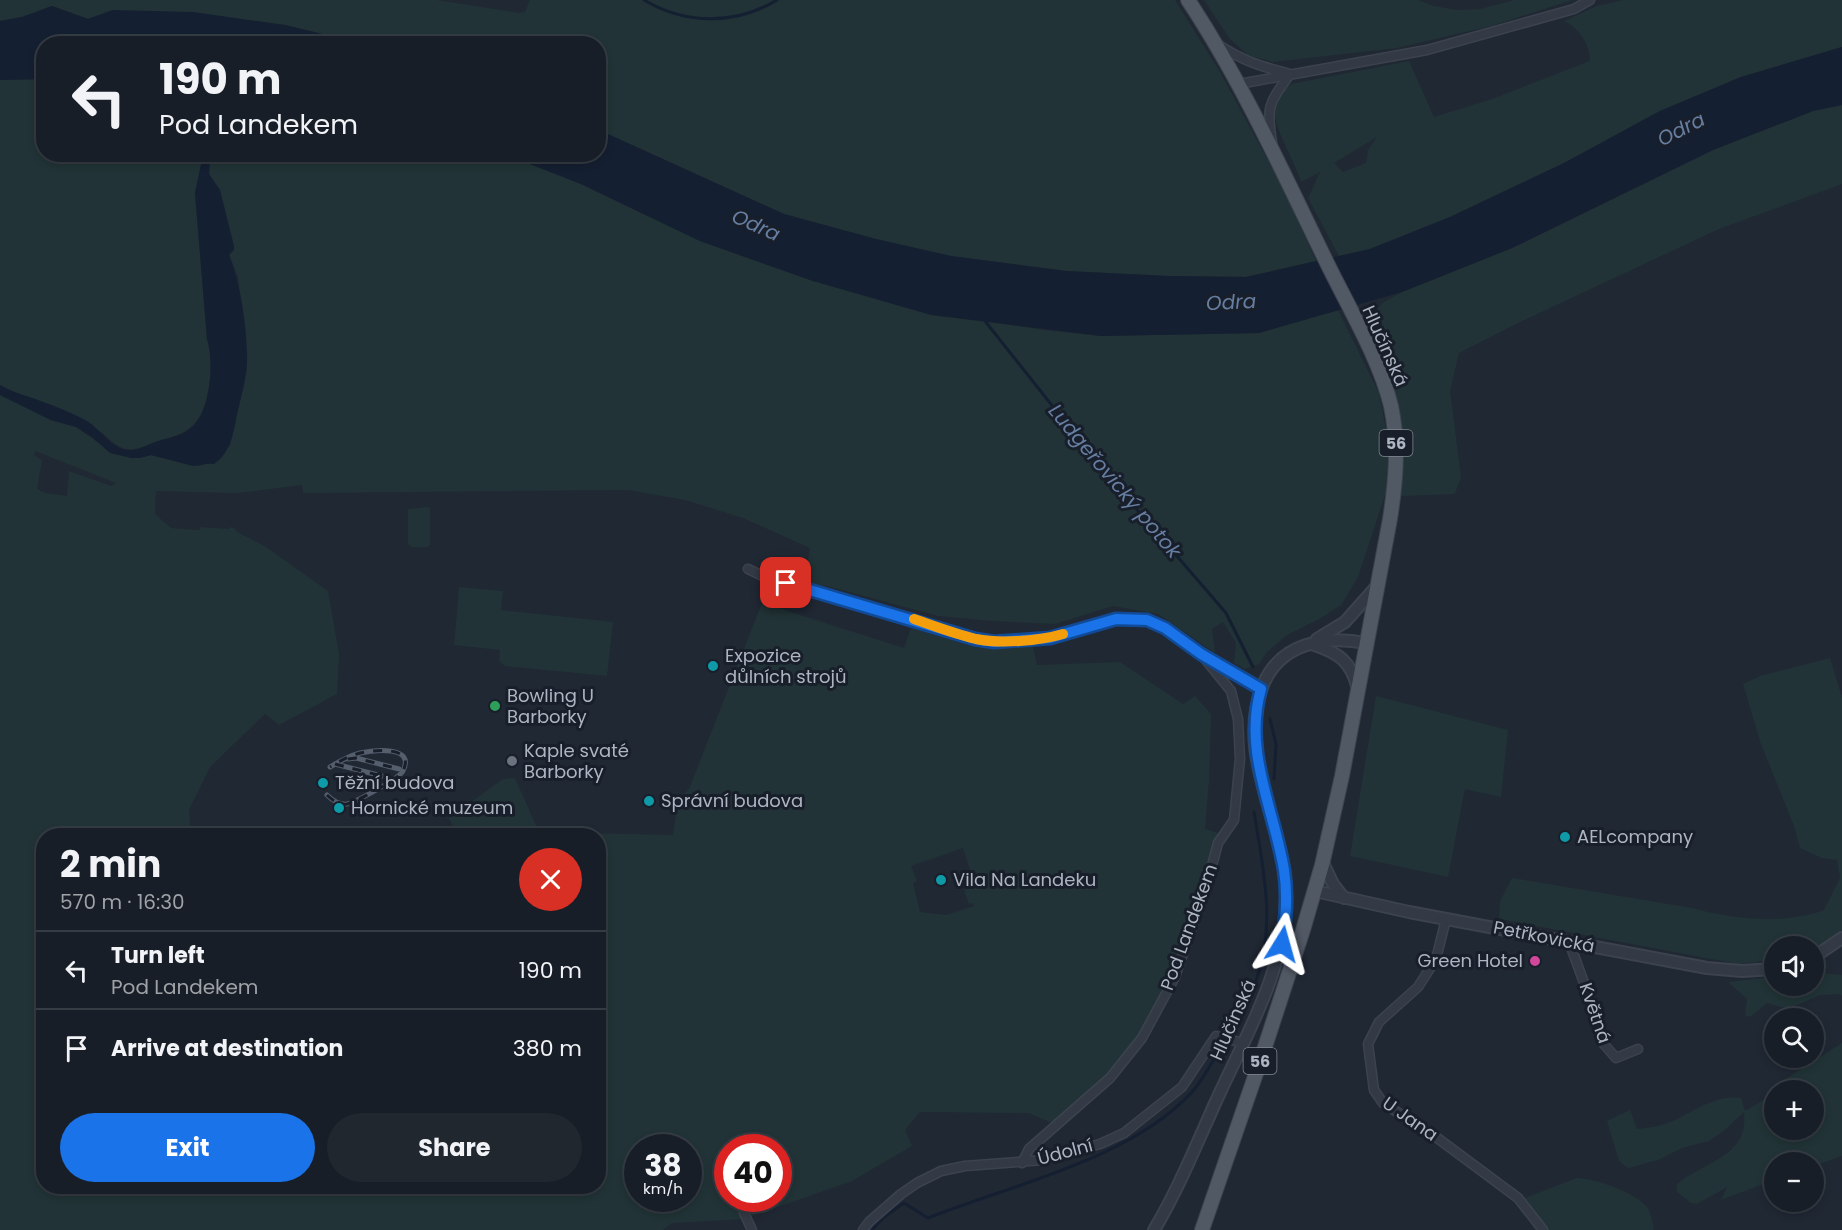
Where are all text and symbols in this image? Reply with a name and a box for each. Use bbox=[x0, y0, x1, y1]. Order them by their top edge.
text: 190 m bbox=[159, 50, 281, 109]
icon: left bbox=[60, 60, 138, 138]
water label: Odra bbox=[1652, 105, 1710, 153]
text: Pod Landekem bbox=[159, 106, 358, 143]
water label: Odra bbox=[727, 202, 785, 248]
water label: Odra bbox=[1205, 287, 1257, 317]
street label: Hlučínská bbox=[1357, 301, 1414, 390]
water label: Ludgeřovický potok bbox=[1042, 398, 1189, 565]
road number: 56 bbox=[1380, 430, 1412, 456]
pin bbox=[760, 557, 811, 608]
icon: arrive bbox=[769, 566, 802, 599]
place label: Expozice důlních strojů bbox=[725, 643, 846, 689]
marker: Expozice důlních strojů bbox=[706, 659, 720, 673]
place label: Bowling U Barborky bbox=[507, 683, 594, 729]
marker: Bowling U Barborky bbox=[488, 699, 502, 713]
place label: Kaple svaté Barborky bbox=[524, 738, 629, 784]
marker: Kaple svaté Barborky bbox=[505, 754, 519, 768]
place label: Těžní budova bbox=[335, 770, 454, 795]
marker: Těžní budova bbox=[316, 776, 330, 790]
place label: Správní budova bbox=[661, 788, 803, 813]
marker: Správní budova bbox=[642, 794, 656, 808]
place label: Hornické muzeum bbox=[351, 795, 513, 820]
marker: Hornické muzeum bbox=[332, 801, 346, 815]
place label: AELcompany bbox=[1577, 824, 1693, 849]
marker: AELcompany bbox=[1558, 830, 1572, 844]
text: 2 min bbox=[60, 839, 161, 890]
button: close bbox=[519, 848, 582, 911]
street label: Pod Landekem bbox=[1154, 860, 1223, 993]
place label: Vila Na Landeku bbox=[953, 867, 1096, 892]
marker: Vila Na Landeku bbox=[934, 873, 948, 887]
text: 570 m · 16:30 bbox=[60, 888, 185, 916]
position arrow bbox=[1250, 912, 1314, 976]
street label: Petřkovická bbox=[1491, 914, 1597, 959]
map controls bbox=[1764, 936, 1824, 1212]
button: sound bbox=[1764, 936, 1824, 996]
text: Turn left bbox=[111, 940, 205, 971]
place label: Green Hotel bbox=[1418, 948, 1523, 973]
icon: left bbox=[60, 954, 93, 987]
marker: Green Hotel bbox=[1528, 954, 1542, 968]
text: 190 m bbox=[519, 955, 582, 986]
text: Pod Landekem bbox=[111, 973, 258, 1001]
street label: Hlučínská bbox=[1204, 975, 1261, 1064]
street label: Květná bbox=[1574, 979, 1617, 1046]
button: search bbox=[1764, 1008, 1824, 1068]
icon: arrive bbox=[60, 1032, 93, 1065]
text: Arrive at destination bbox=[111, 1033, 343, 1064]
text: 380 m bbox=[513, 1033, 582, 1064]
road number: 56 bbox=[1244, 1048, 1276, 1074]
button: + bbox=[1764, 1080, 1824, 1140]
street label: U Jana bbox=[1378, 1090, 1443, 1147]
button: Exit bbox=[60, 1113, 315, 1182]
button: Share bbox=[327, 1113, 582, 1182]
street label: Údolní bbox=[1034, 1132, 1095, 1171]
speed limit sign: 40 bbox=[714, 1134, 792, 1212]
text: 38 bbox=[644, 1144, 682, 1187]
button: − bbox=[1764, 1152, 1824, 1212]
text: km/h bbox=[643, 1178, 683, 1199]

